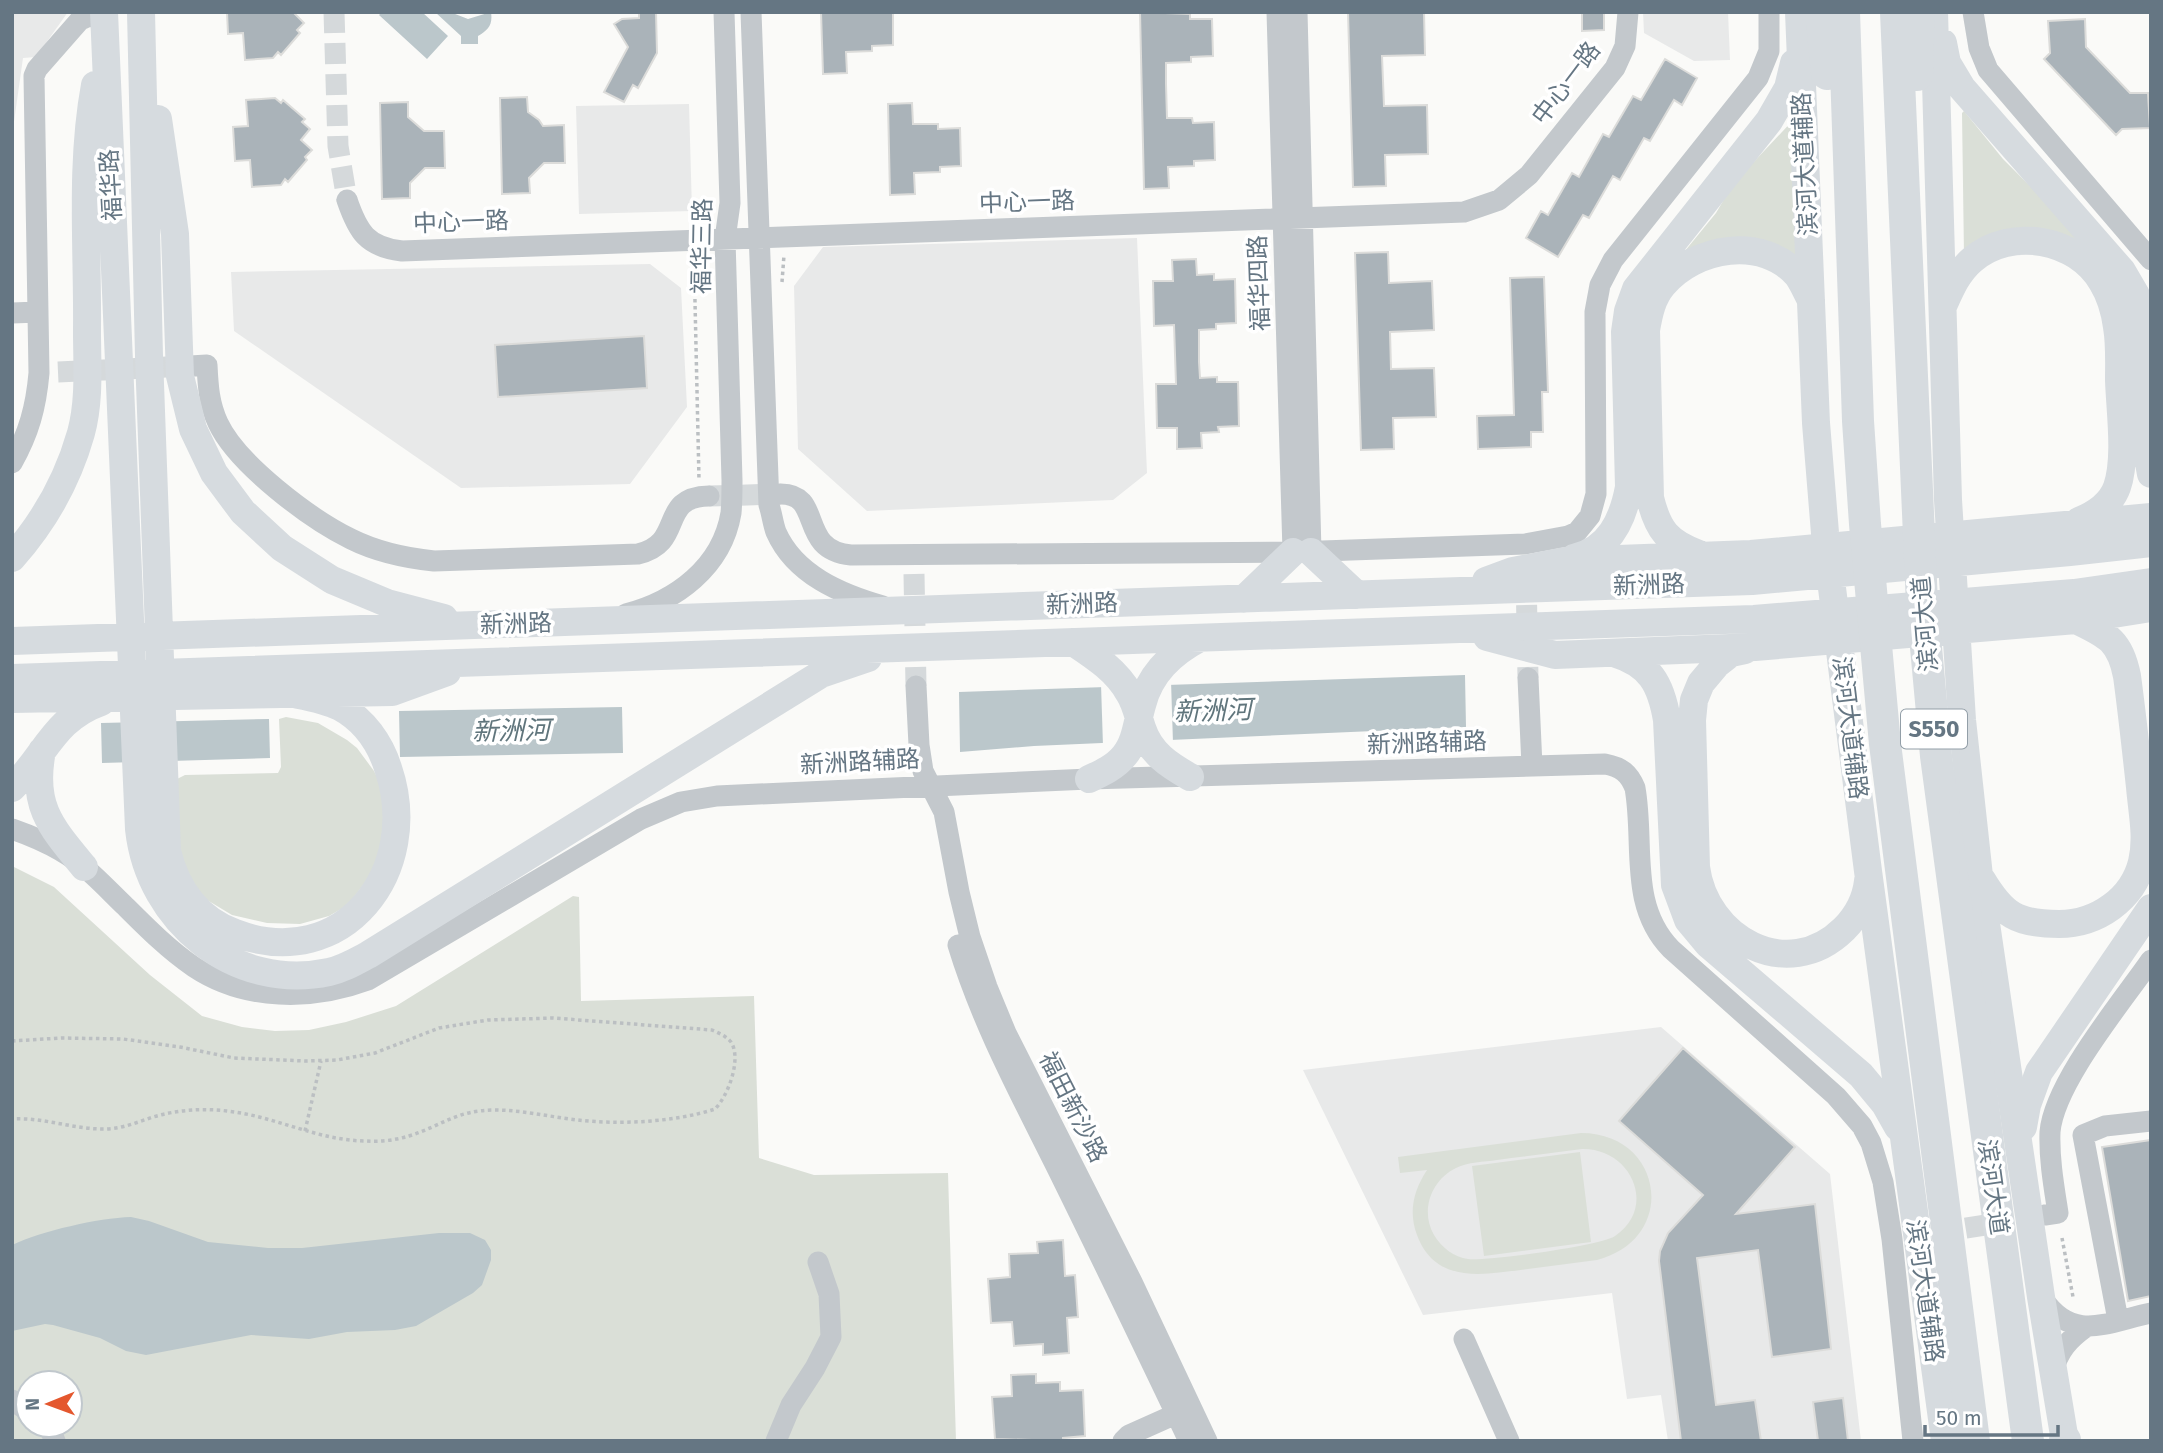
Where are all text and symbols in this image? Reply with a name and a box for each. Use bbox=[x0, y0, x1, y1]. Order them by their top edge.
street label: 中心一路 bbox=[1526, 36, 1606, 130]
street label: 滨河大道辅路 bbox=[1787, 91, 1823, 237]
street label: 福华路 bbox=[95, 148, 127, 222]
street label: 中心一路 bbox=[979, 186, 1075, 218]
street label: 福华三路 bbox=[687, 198, 717, 294]
street label: 中心一路 bbox=[413, 206, 509, 238]
street label: 福华四路 bbox=[1243, 235, 1275, 331]
street label: 新洲路 bbox=[1613, 570, 1685, 600]
street label: 滨河大道 bbox=[1907, 575, 1943, 673]
street label: 新洲路 bbox=[1046, 589, 1118, 619]
street label: 新洲路 bbox=[480, 609, 552, 639]
street label: 滨河大道辅路 bbox=[1827, 655, 1873, 801]
water label: 新洲河 bbox=[1173, 694, 1258, 728]
road number: S550 bbox=[1901, 709, 1967, 748]
water label: 新洲河 bbox=[472, 715, 555, 747]
street label: 新洲路辅路 bbox=[1367, 727, 1487, 759]
street label: 新洲路辅路 bbox=[799, 745, 921, 779]
street label: 福田新沙路 bbox=[1033, 1047, 1113, 1167]
street label: 滨河大道 bbox=[1972, 1138, 2014, 1236]
street label: 滨河大道辅路 bbox=[1901, 1218, 1949, 1364]
north arrow bbox=[14, 1369, 84, 1439]
scale bar bbox=[1925, 1394, 2058, 1438]
text: N bbox=[21, 1398, 44, 1411]
text: 50 m bbox=[1936, 1405, 1982, 1431]

